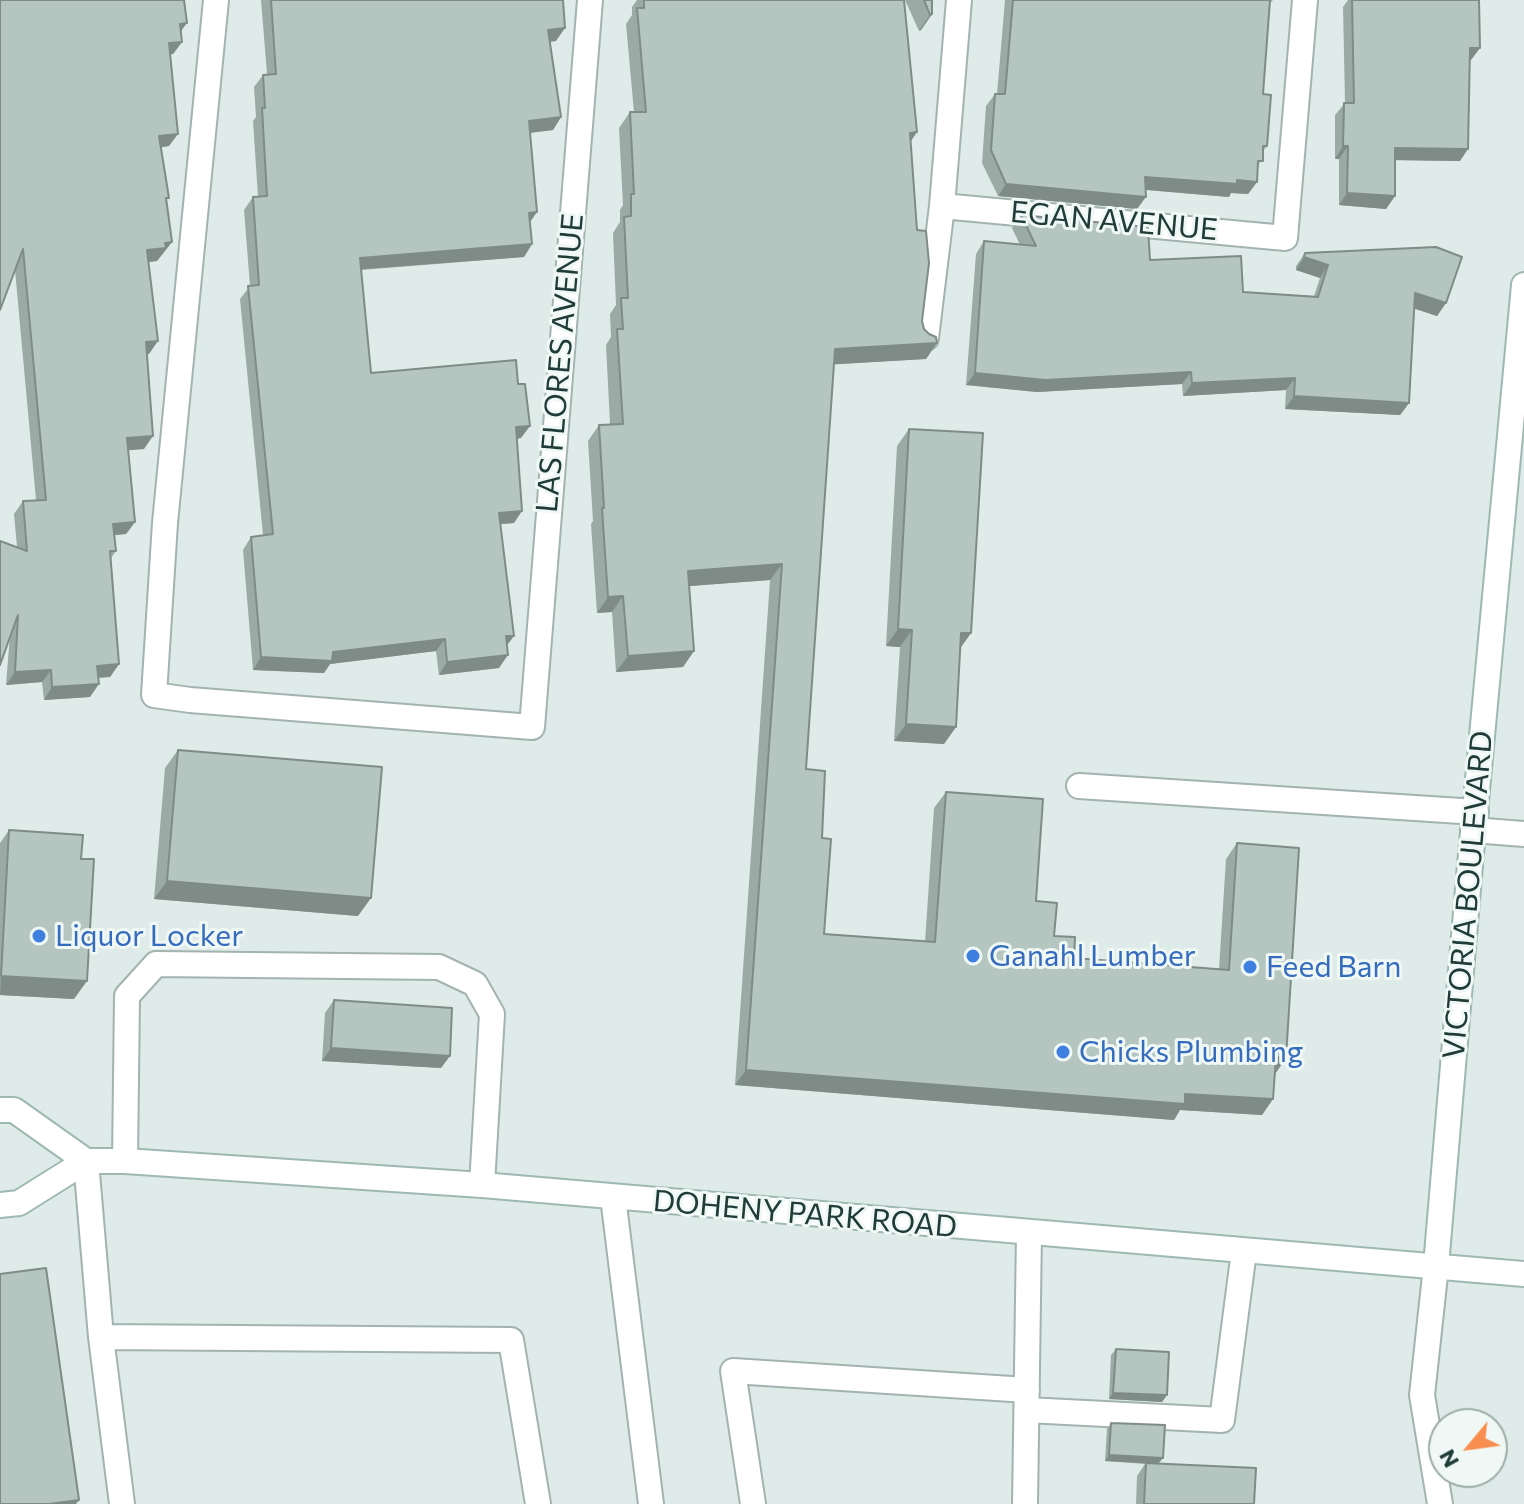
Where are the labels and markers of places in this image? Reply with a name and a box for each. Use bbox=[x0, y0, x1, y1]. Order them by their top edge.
place label: Liquor Locker bbox=[55, 918, 243, 954]
marker: Liquor Locker bbox=[30, 927, 48, 945]
place label: Ganahl Lumber bbox=[989, 938, 1196, 974]
marker: Ganahl Lumber bbox=[964, 947, 982, 965]
place label: Feed Barn bbox=[1266, 949, 1402, 985]
marker: Feed Barn bbox=[1241, 958, 1259, 976]
place label: Chicks Plumbing bbox=[1079, 1034, 1303, 1070]
marker: Chicks Plumbing bbox=[1054, 1043, 1072, 1061]

